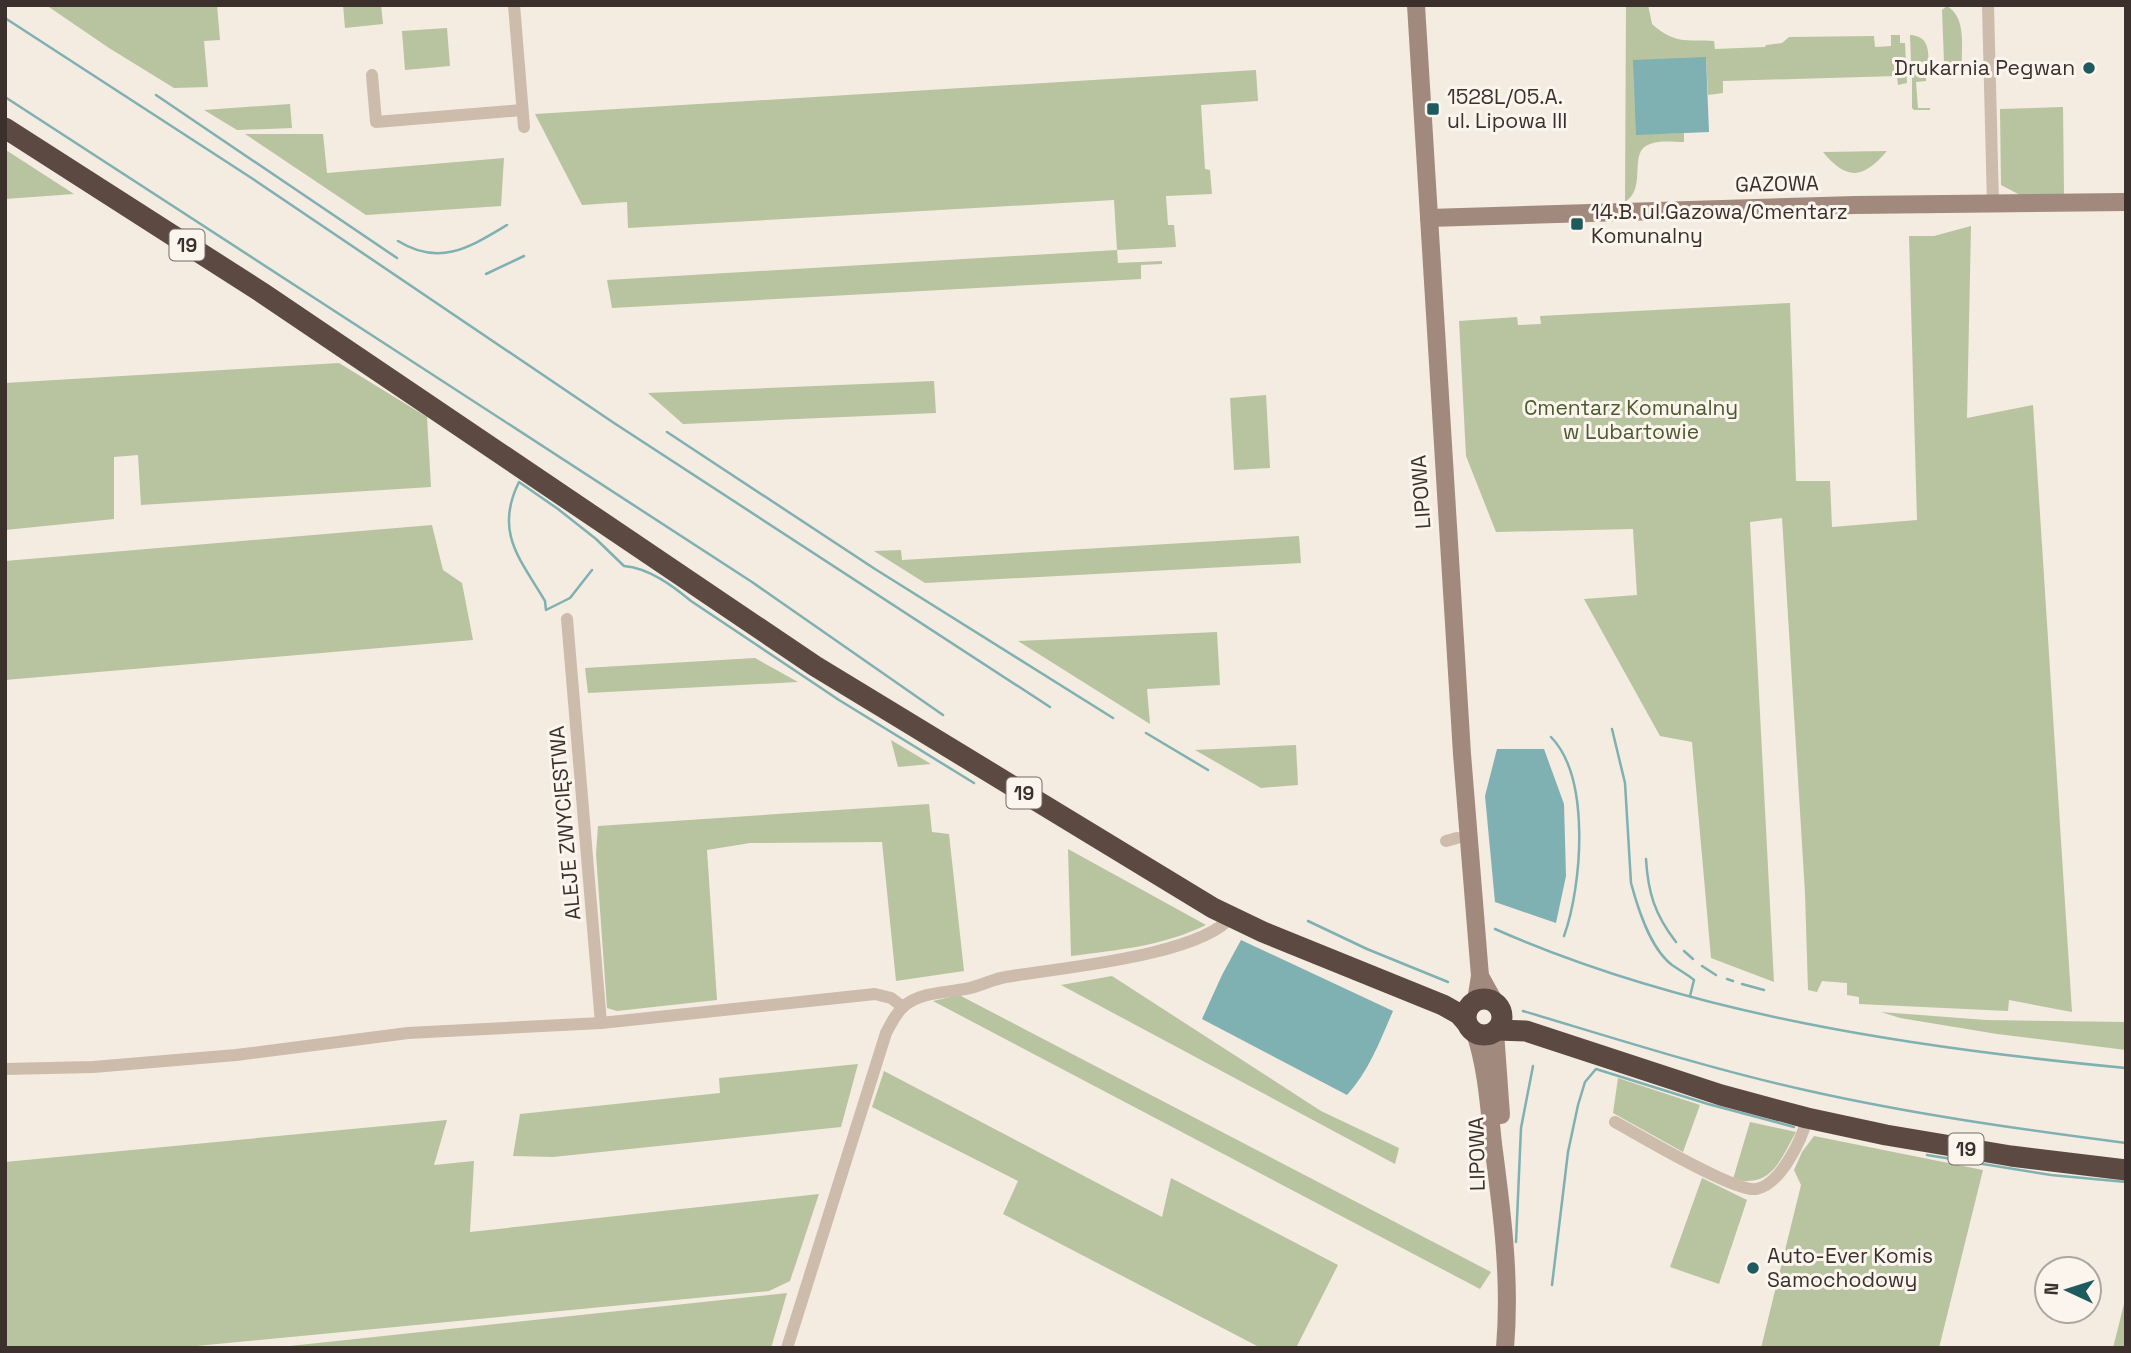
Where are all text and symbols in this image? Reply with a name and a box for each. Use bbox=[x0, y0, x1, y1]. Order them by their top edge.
place label: Drukarnia Pegwan bbox=[1894, 54, 2075, 81]
marker: Drukarnia Pegwan bbox=[2081, 60, 2097, 76]
place label: 1528L/05.A. ul. Lipowa III bbox=[1447, 83, 1567, 134]
marker: 1528L/05.A. ul. Lipowa III bbox=[1425, 101, 1441, 117]
street label: GAZOWA bbox=[1735, 169, 1819, 198]
place label: 14.B. ul.Gazowa/Cmentarz Komunalny bbox=[1591, 198, 1848, 249]
marker: 14.B. ul.Gazowa/Cmentarz Komunalny bbox=[1569, 216, 1585, 232]
road number: 19 bbox=[170, 230, 204, 260]
park label: Cmentarz Komunalny w Lubartowie bbox=[1524, 394, 1738, 445]
street label: LIPOWA bbox=[1404, 454, 1437, 530]
street label: ALEJE ZWYCIĘSTWA bbox=[543, 725, 586, 921]
road number: 19 bbox=[1006, 778, 1042, 808]
street label: LIPOWA bbox=[1462, 1117, 1491, 1191]
road number: 19 bbox=[1948, 1134, 1983, 1164]
place label: Auto-Ever Komis Samochodowy bbox=[1767, 1242, 1933, 1293]
north arrow bbox=[2033, 1255, 2103, 1325]
marker: Auto-Ever Komis Samochodowy bbox=[1745, 1260, 1761, 1276]
text: N bbox=[2039, 1282, 2064, 1296]

